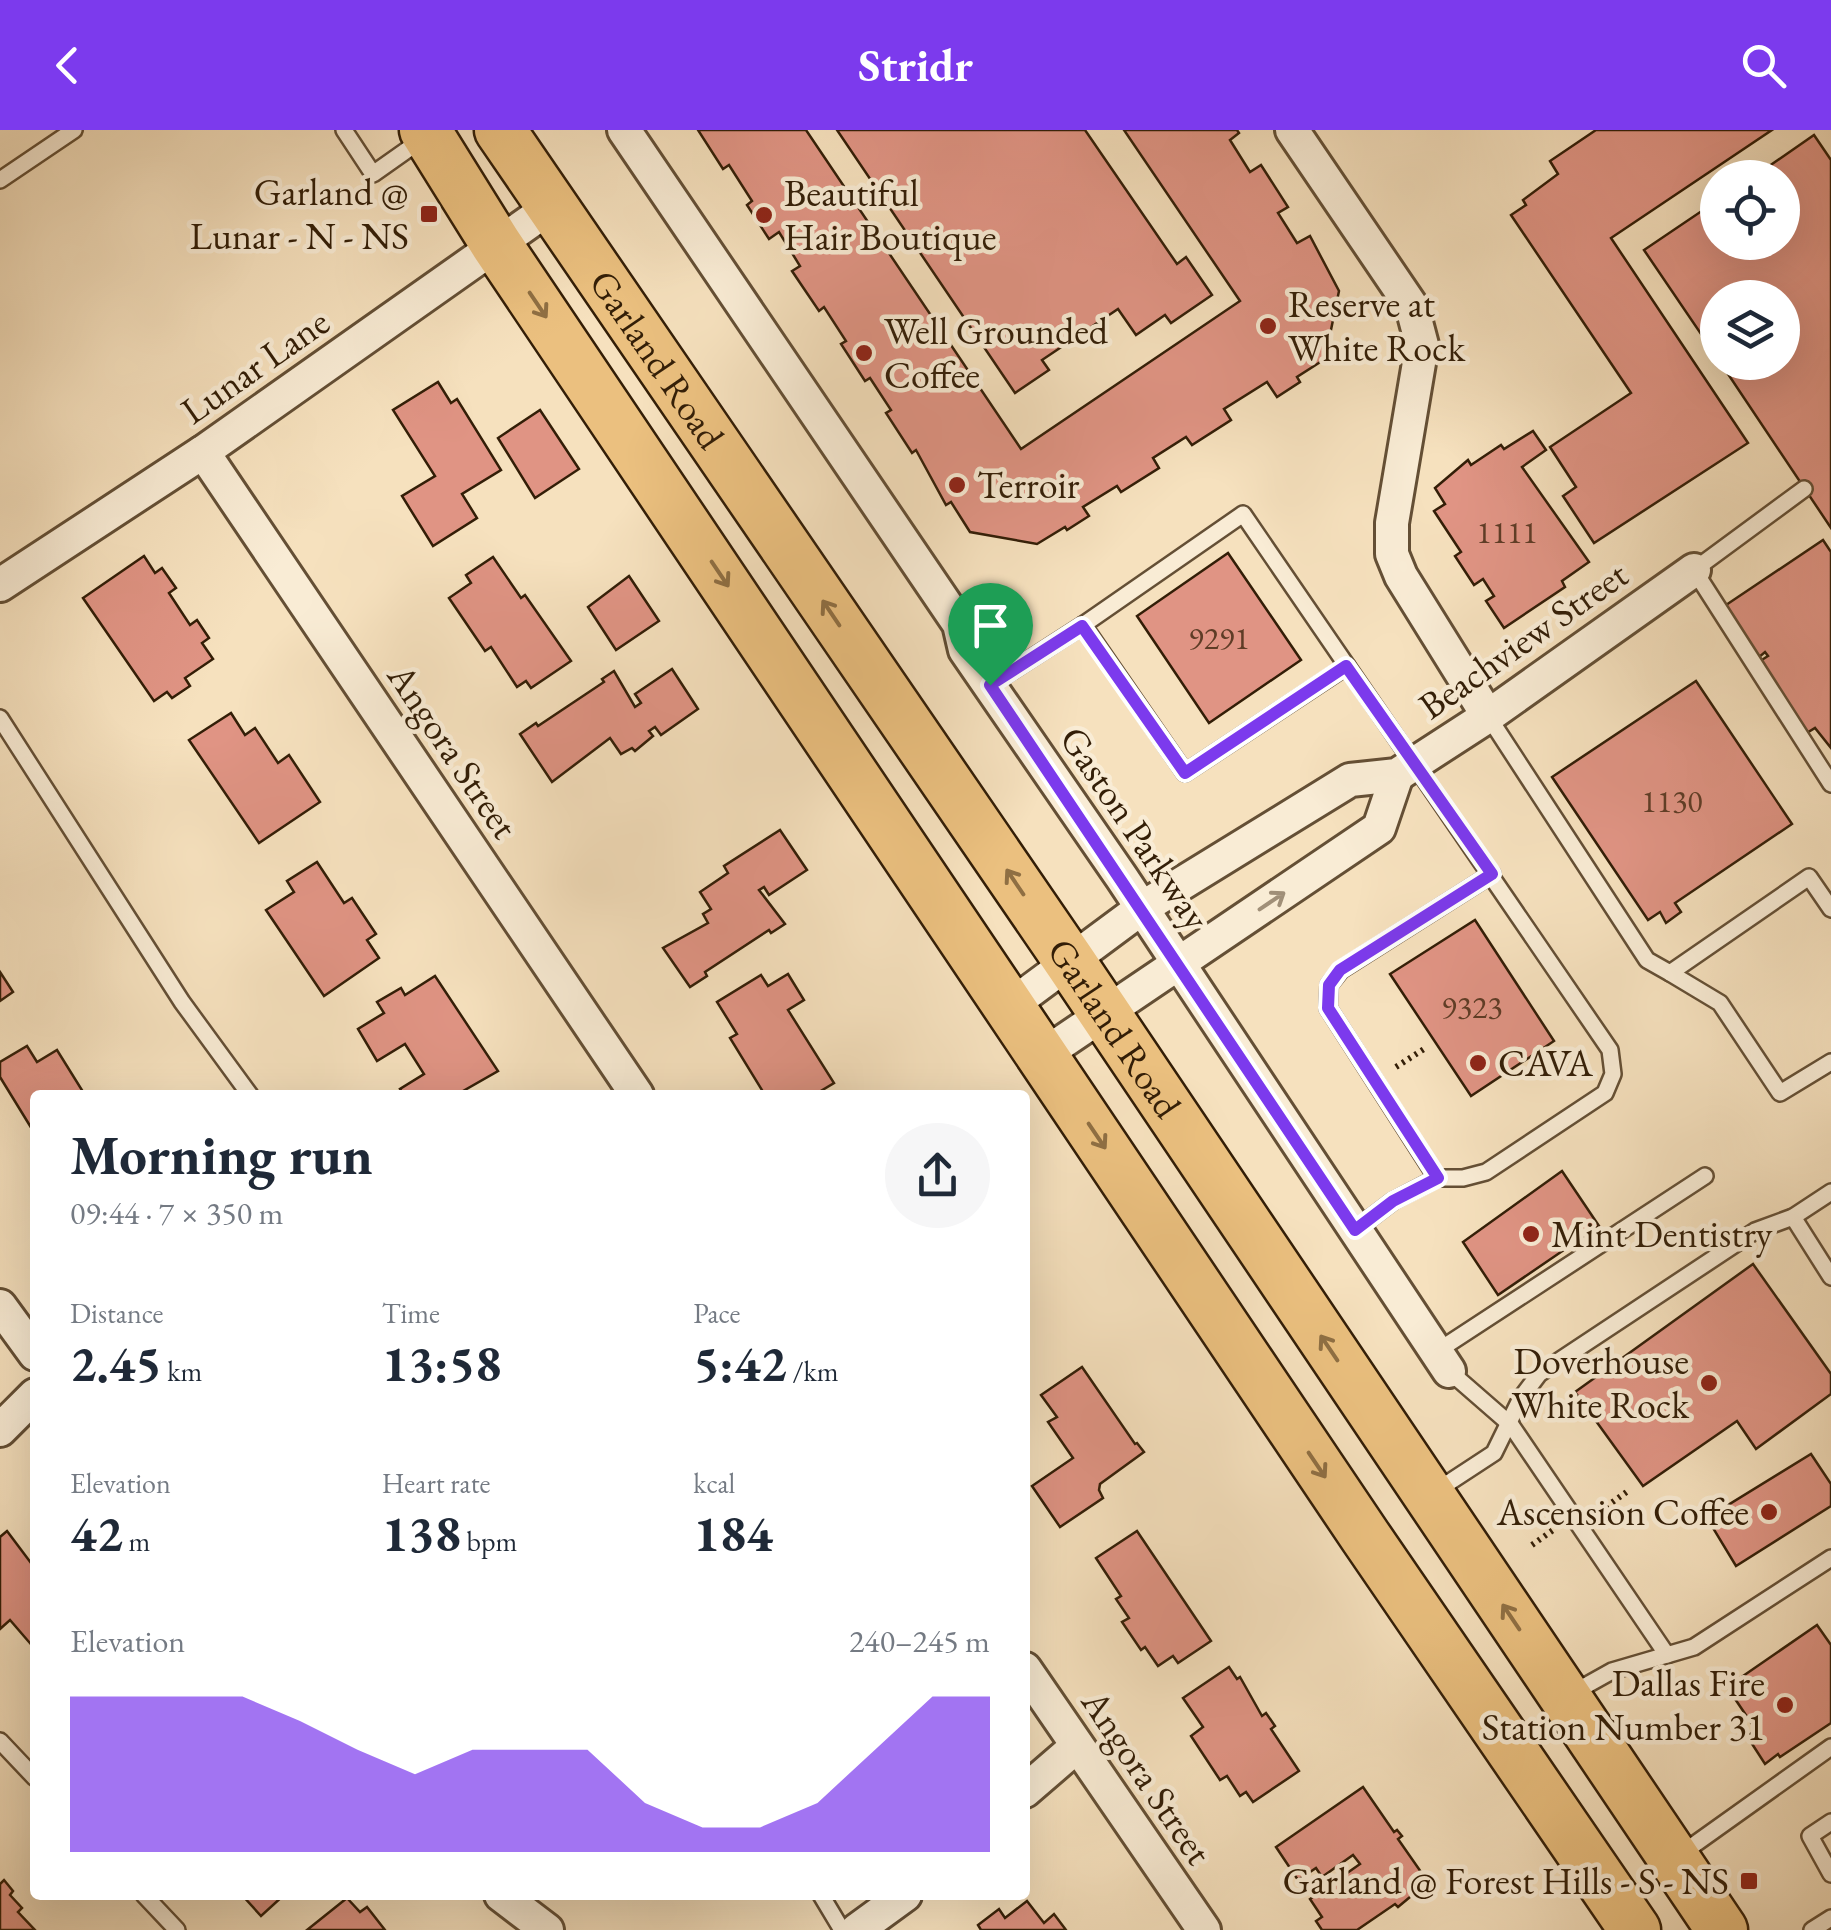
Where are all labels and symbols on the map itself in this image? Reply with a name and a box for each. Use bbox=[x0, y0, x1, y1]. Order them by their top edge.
place label: Garland @ Lunar - N - NS bbox=[190, 167, 409, 260]
place label: Beautiful Hair Boutique bbox=[784, 168, 997, 261]
marker: Garland @ Lunar - N - NS bbox=[418, 203, 440, 225]
marker: Beautiful Hair Boutique bbox=[753, 204, 775, 226]
street label: Garland Road bbox=[579, 260, 736, 459]
place label: Reserve at White Rock bbox=[1288, 279, 1466, 372]
one-way arrow bbox=[527, 291, 548, 319]
street label: Lunar Lane bbox=[171, 297, 338, 434]
place label: Well Grounded Coffee bbox=[884, 306, 1109, 399]
marker: Reserve at White Rock bbox=[1257, 315, 1279, 337]
marker: Well Grounded Coffee bbox=[853, 342, 875, 364]
place label: Terroir bbox=[977, 460, 1080, 509]
marker: Terroir bbox=[946, 474, 968, 496]
house number: 1111 bbox=[1476, 511, 1538, 553]
street label: Beachview Street bbox=[1409, 549, 1637, 730]
one-way arrow bbox=[709, 560, 730, 588]
pin bbox=[948, 583, 1033, 686]
one-way arrow bbox=[821, 600, 842, 628]
house number: 9291 bbox=[1188, 617, 1250, 659]
street label: Angora Street bbox=[376, 653, 530, 848]
street label: Gaston Parkway bbox=[1049, 717, 1222, 939]
house number: 1130 bbox=[1641, 780, 1703, 822]
one-way arrow bbox=[1004, 868, 1025, 896]
one-way arrow bbox=[1258, 891, 1286, 912]
street label: Garland Road bbox=[1037, 928, 1193, 1128]
house number: 9323 bbox=[1441, 986, 1503, 1028]
place label: CAVA bbox=[1498, 1038, 1594, 1087]
marker: CAVA bbox=[1467, 1052, 1489, 1074]
one-way arrow bbox=[1086, 1122, 1107, 1150]
place label: Mint Dentistry bbox=[1551, 1209, 1773, 1258]
marker: Mint Dentistry bbox=[1520, 1223, 1542, 1245]
one-way arrow bbox=[1318, 1335, 1339, 1363]
place label: Doverhouse White Rock bbox=[1512, 1336, 1690, 1429]
marker: Doverhouse White Rock bbox=[1698, 1372, 1720, 1394]
one-way arrow bbox=[1306, 1450, 1327, 1478]
place label: Ascension Coffee bbox=[1496, 1487, 1749, 1536]
marker: Ascension Coffee bbox=[1758, 1501, 1780, 1523]
one-way arrow bbox=[1501, 1604, 1522, 1631]
place label: Dallas Fire Station Number 31 bbox=[1482, 1658, 1765, 1751]
street label: Angora Street bbox=[1070, 1679, 1224, 1874]
marker: Dallas Fire Station Number 31 bbox=[1774, 1694, 1796, 1716]
place label: Garland @ Forest Hills - S - NS bbox=[1282, 1856, 1729, 1905]
marker: Garland @ Forest Hills - S - NS bbox=[1738, 1870, 1760, 1892]

